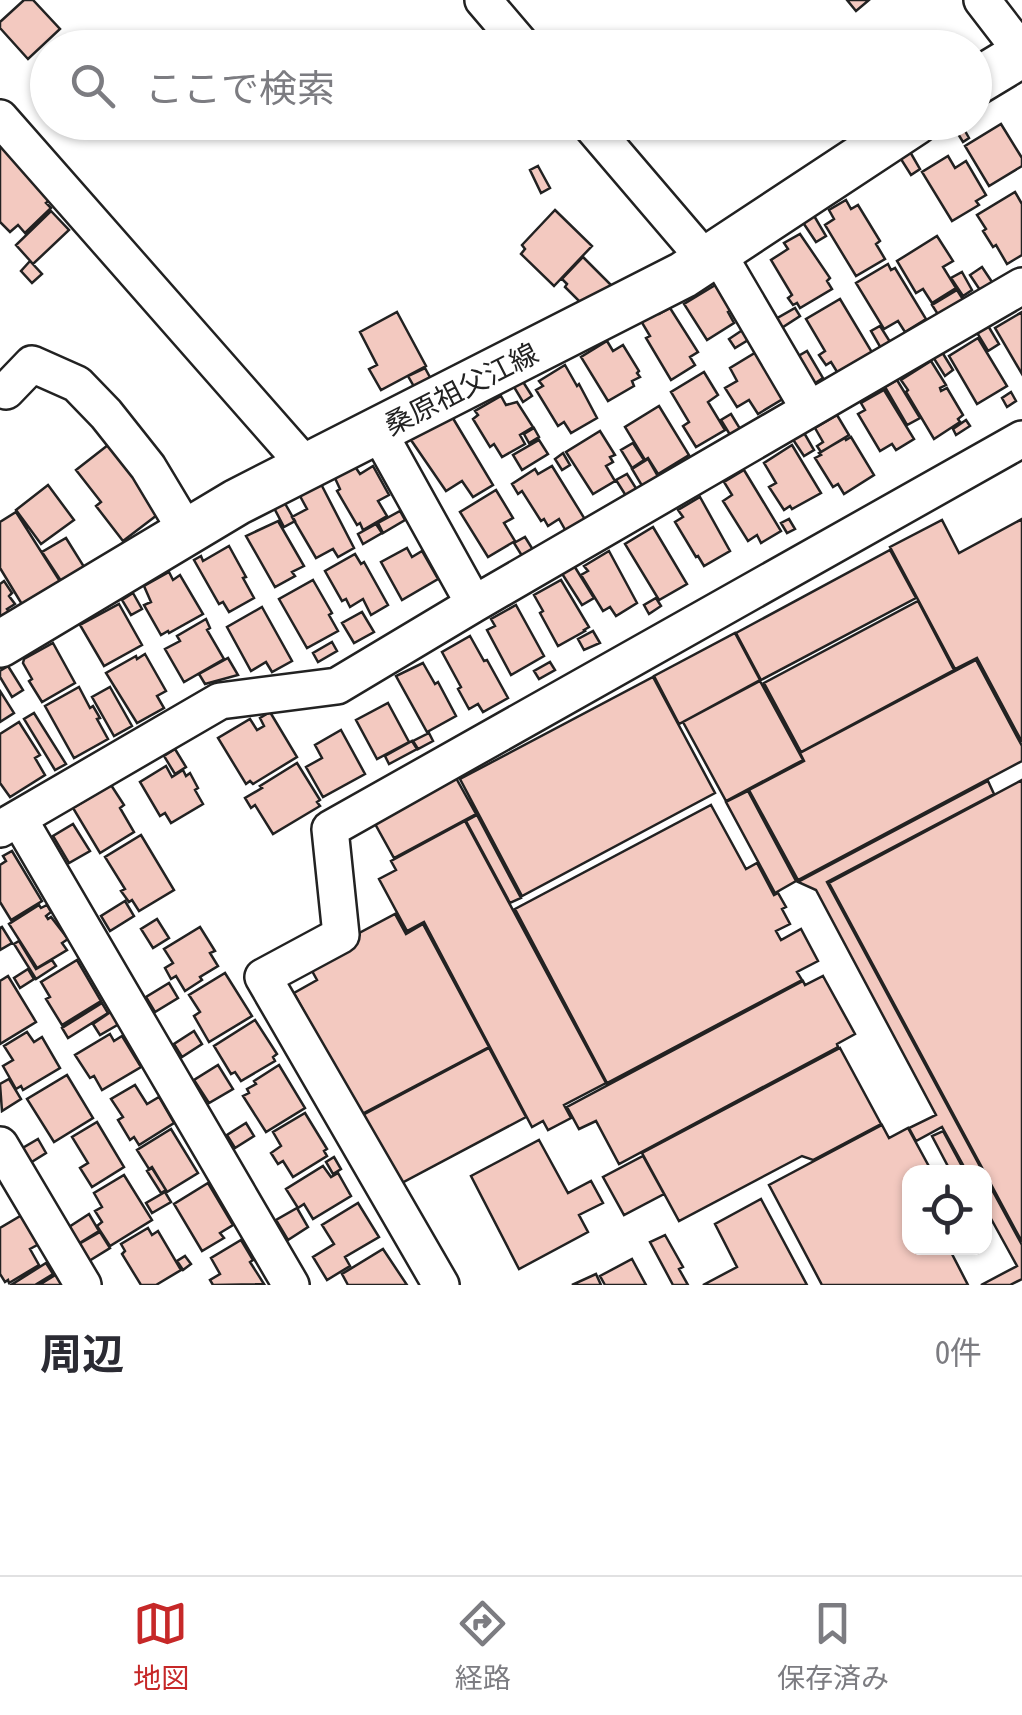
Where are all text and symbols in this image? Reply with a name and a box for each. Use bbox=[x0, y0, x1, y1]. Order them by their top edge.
search box bbox=[30, 30, 992, 140]
icon: search bbox=[65, 58, 120, 113]
text: ここで検索 bbox=[145, 67, 335, 110]
street label: 桑原祖父江線 bbox=[379, 337, 543, 441]
map controls bbox=[902, 1165, 992, 1255]
button: locate bbox=[902, 1165, 992, 1255]
text: 周辺 bbox=[40, 1330, 124, 1378]
text: 0件 bbox=[935, 1334, 982, 1371]
tab: 地図 bbox=[133, 1596, 189, 1696]
tab: 経路 bbox=[455, 1596, 511, 1696]
tab: 保存済み bbox=[777, 1596, 889, 1696]

